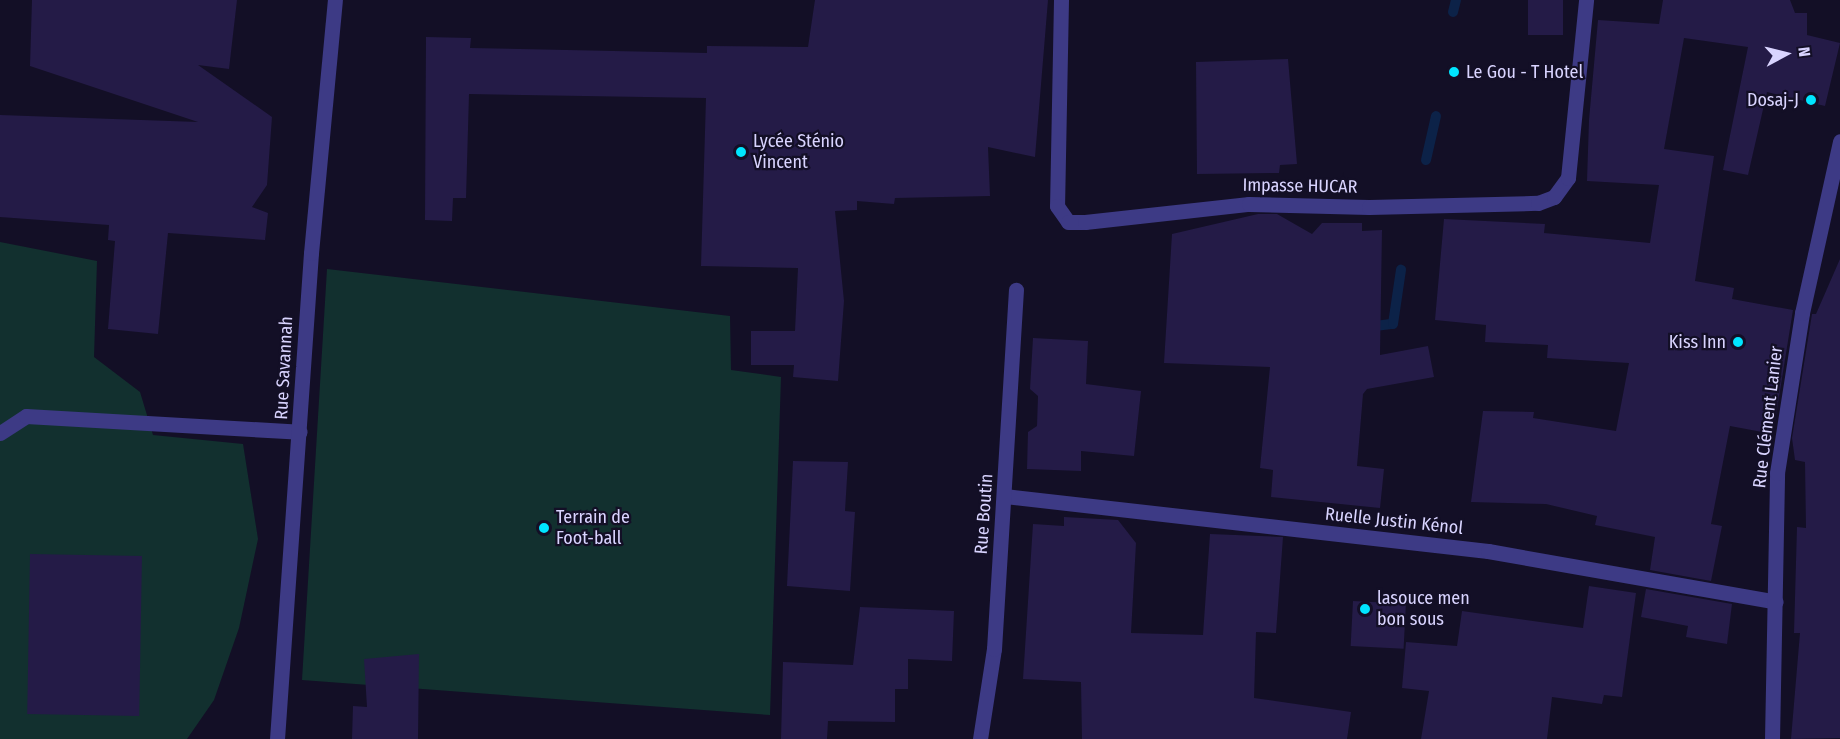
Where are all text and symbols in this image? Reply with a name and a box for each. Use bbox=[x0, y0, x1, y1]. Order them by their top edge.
north arrow bbox=[1756, 24, 1816, 84]
text: N bbox=[1794, 46, 1814, 58]
place label: Le Gou - T Hotel bbox=[1466, 61, 1583, 83]
marker: Le Gou - T Hotel bbox=[1447, 65, 1461, 79]
place label: Dosaj-J bbox=[1747, 89, 1799, 111]
marker: Dosaj-J bbox=[1804, 93, 1818, 107]
place label: Lycée Sténio Vincent bbox=[753, 131, 844, 174]
marker: Lycée Sténio Vincent bbox=[734, 145, 748, 159]
street label: Impasse HUCAR bbox=[1242, 174, 1358, 198]
street label: Rue Savannah bbox=[271, 316, 297, 420]
place label: Kiss Inn bbox=[1669, 331, 1726, 353]
marker: Kiss Inn bbox=[1731, 335, 1745, 349]
street label: Rue Clément Lanier bbox=[1749, 345, 1787, 489]
street label: Rue Boutin bbox=[970, 473, 998, 555]
street label: Ruelle Justin Kénol bbox=[1324, 503, 1464, 539]
place label: Terrain de Foot-ball bbox=[556, 507, 630, 550]
marker: Terrain de Foot-ball bbox=[537, 521, 551, 535]
place label: lasouce men bon sous bbox=[1377, 588, 1470, 630]
marker: lasouce men bon sous bbox=[1358, 602, 1372, 616]

